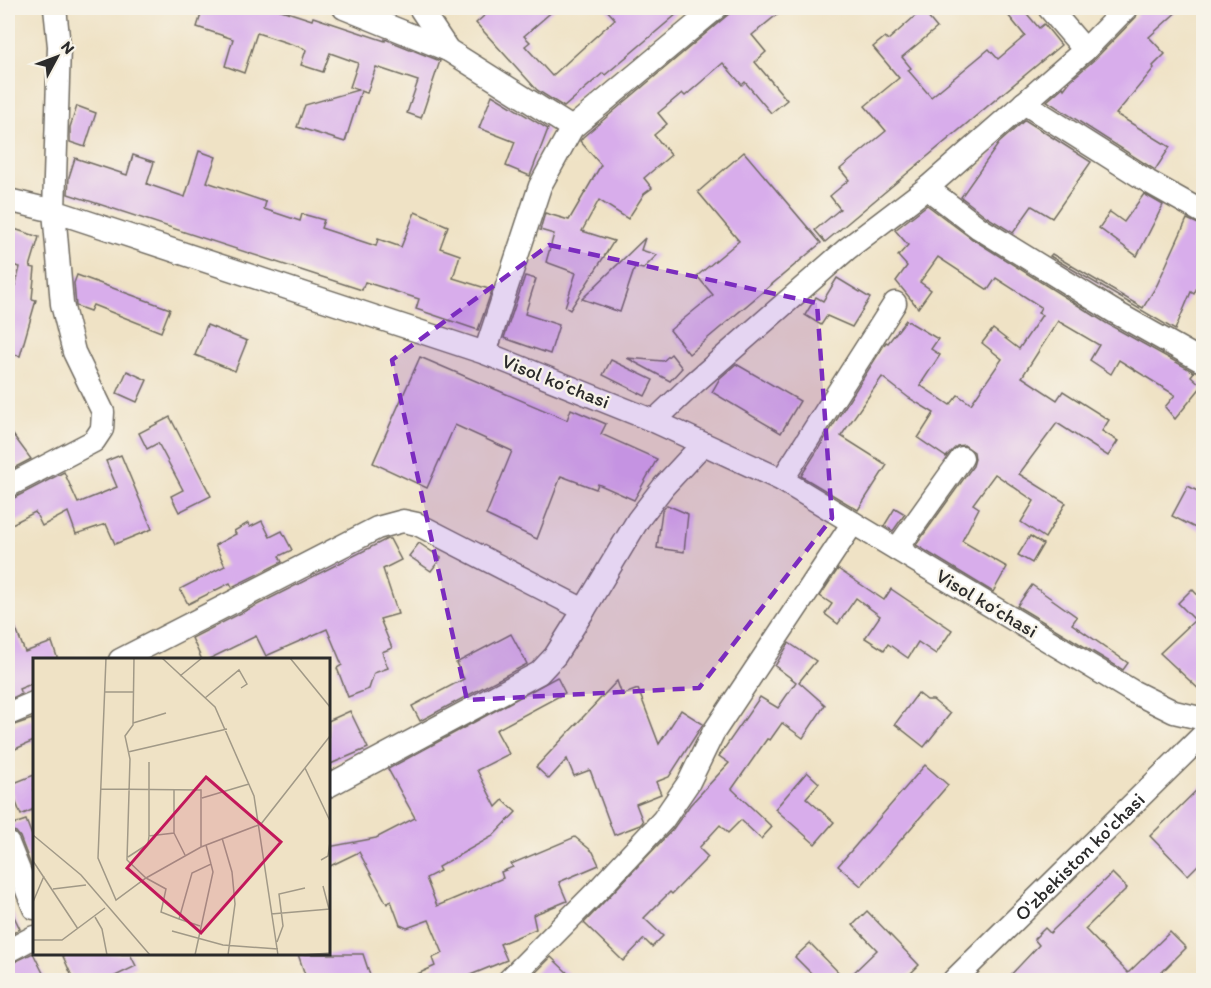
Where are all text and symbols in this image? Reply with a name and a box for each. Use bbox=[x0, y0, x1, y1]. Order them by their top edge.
north arrow bbox=[27, 27, 87, 87]
text: N bbox=[57, 37, 79, 58]
street label: Visol koʻchasi bbox=[499, 349, 613, 413]
street label: Visol koʻchasi bbox=[932, 563, 1042, 643]
inset map bbox=[33, 658, 330, 955]
street label: O'zbekiston ko'chasi bbox=[1009, 787, 1150, 926]

